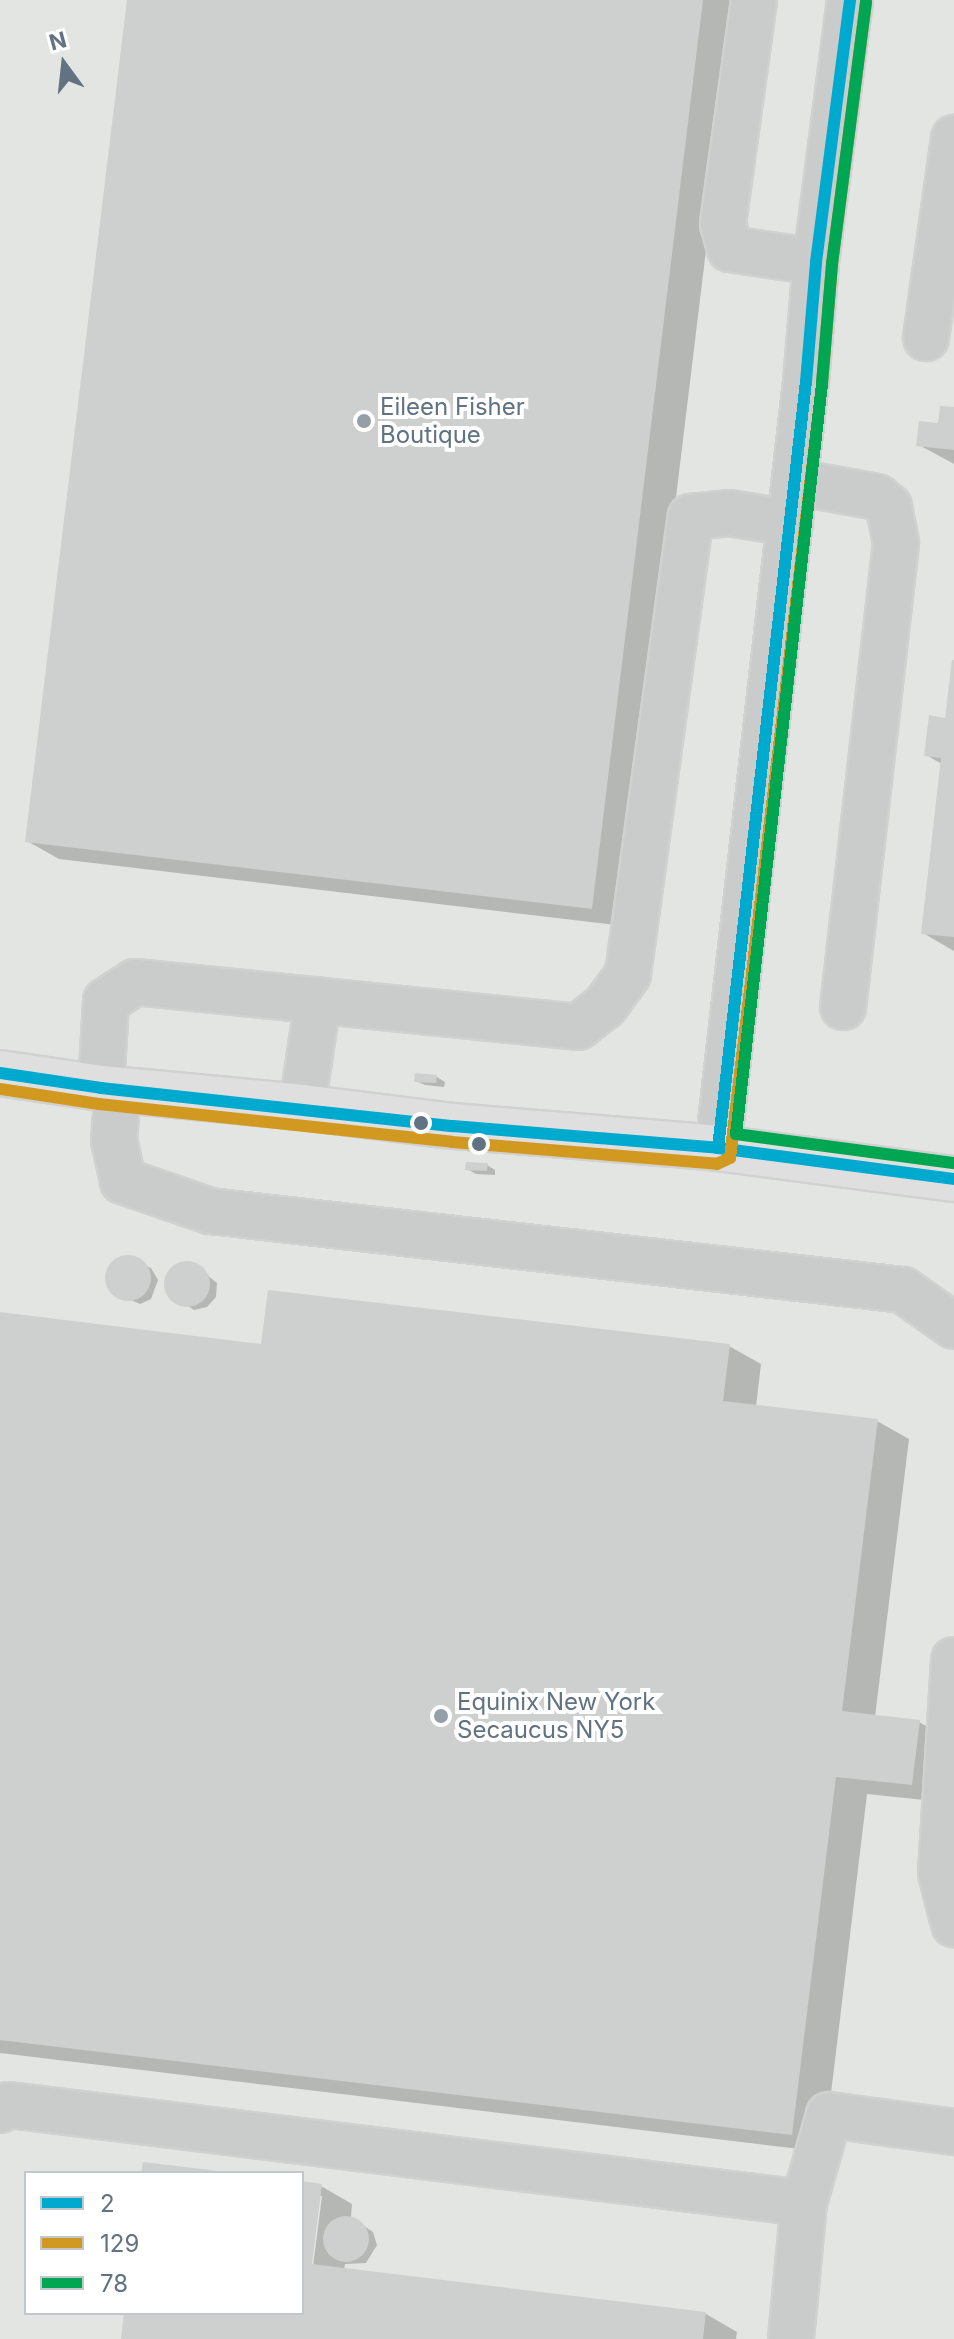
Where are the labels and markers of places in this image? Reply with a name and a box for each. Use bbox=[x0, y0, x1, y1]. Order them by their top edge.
place label: Eileen Fisher Boutique bbox=[380, 393, 525, 449]
marker: Eileen Fisher Boutique bbox=[355, 412, 373, 430]
unlabelled marker bbox=[413, 1115, 429, 1131]
unlabelled marker bbox=[471, 1136, 487, 1152]
place label: Equinix New York Secaucus NY5 bbox=[457, 1688, 655, 1744]
marker: Equinix New York Secaucus NY5 bbox=[432, 1707, 450, 1725]

